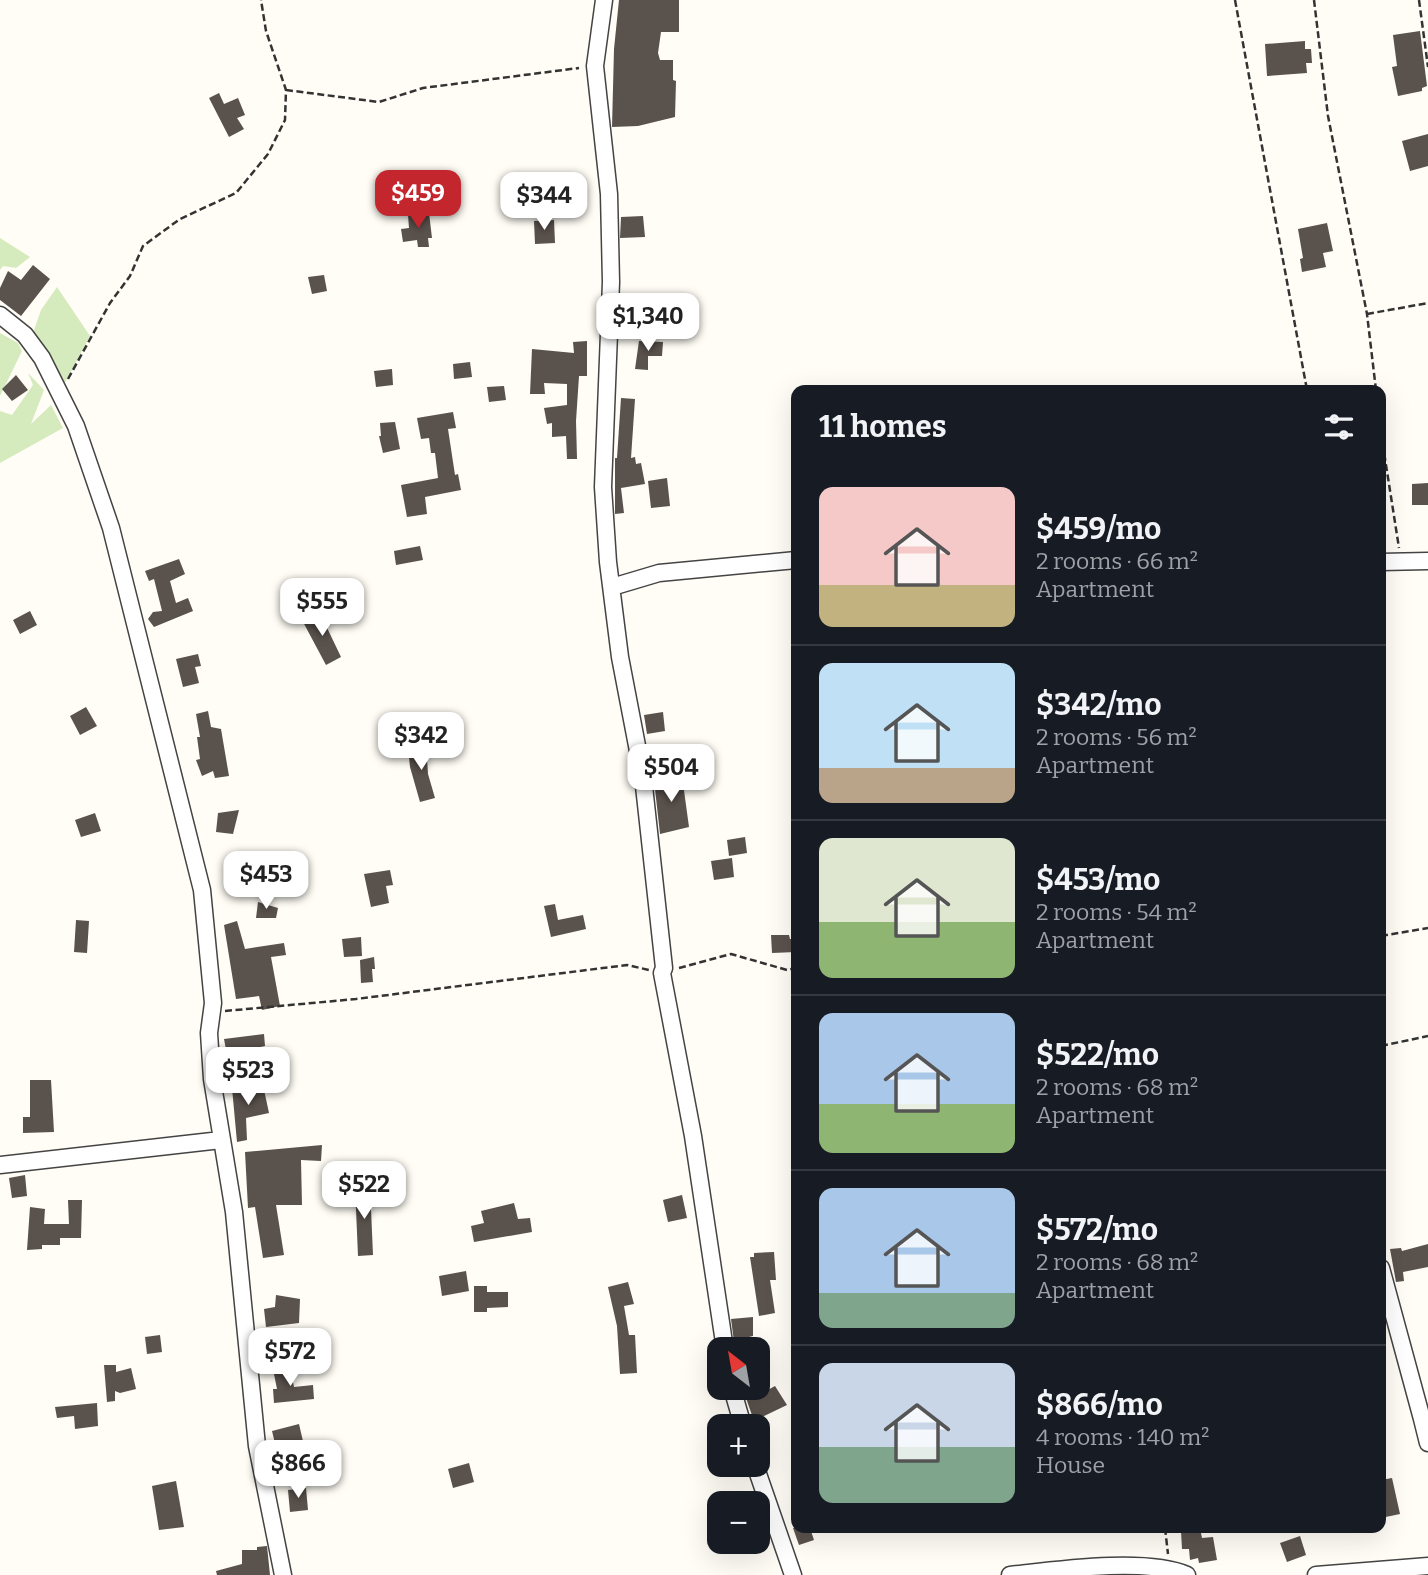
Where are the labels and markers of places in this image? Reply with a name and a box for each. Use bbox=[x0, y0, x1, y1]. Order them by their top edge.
pin: $459 bbox=[377, 170, 459, 230]
pin: $344 bbox=[503, 173, 585, 232]
pin: $1,340 bbox=[591, 294, 705, 353]
pin: $555 bbox=[281, 578, 363, 638]
pin: $342 bbox=[380, 712, 462, 772]
pin: $504 bbox=[630, 744, 712, 804]
pin: $453 bbox=[225, 852, 307, 911]
pin: $523 bbox=[207, 1048, 289, 1107]
pin: $522 bbox=[323, 1162, 405, 1221]
pin: $572 bbox=[249, 1328, 331, 1388]
pin: $866 bbox=[257, 1440, 339, 1500]

